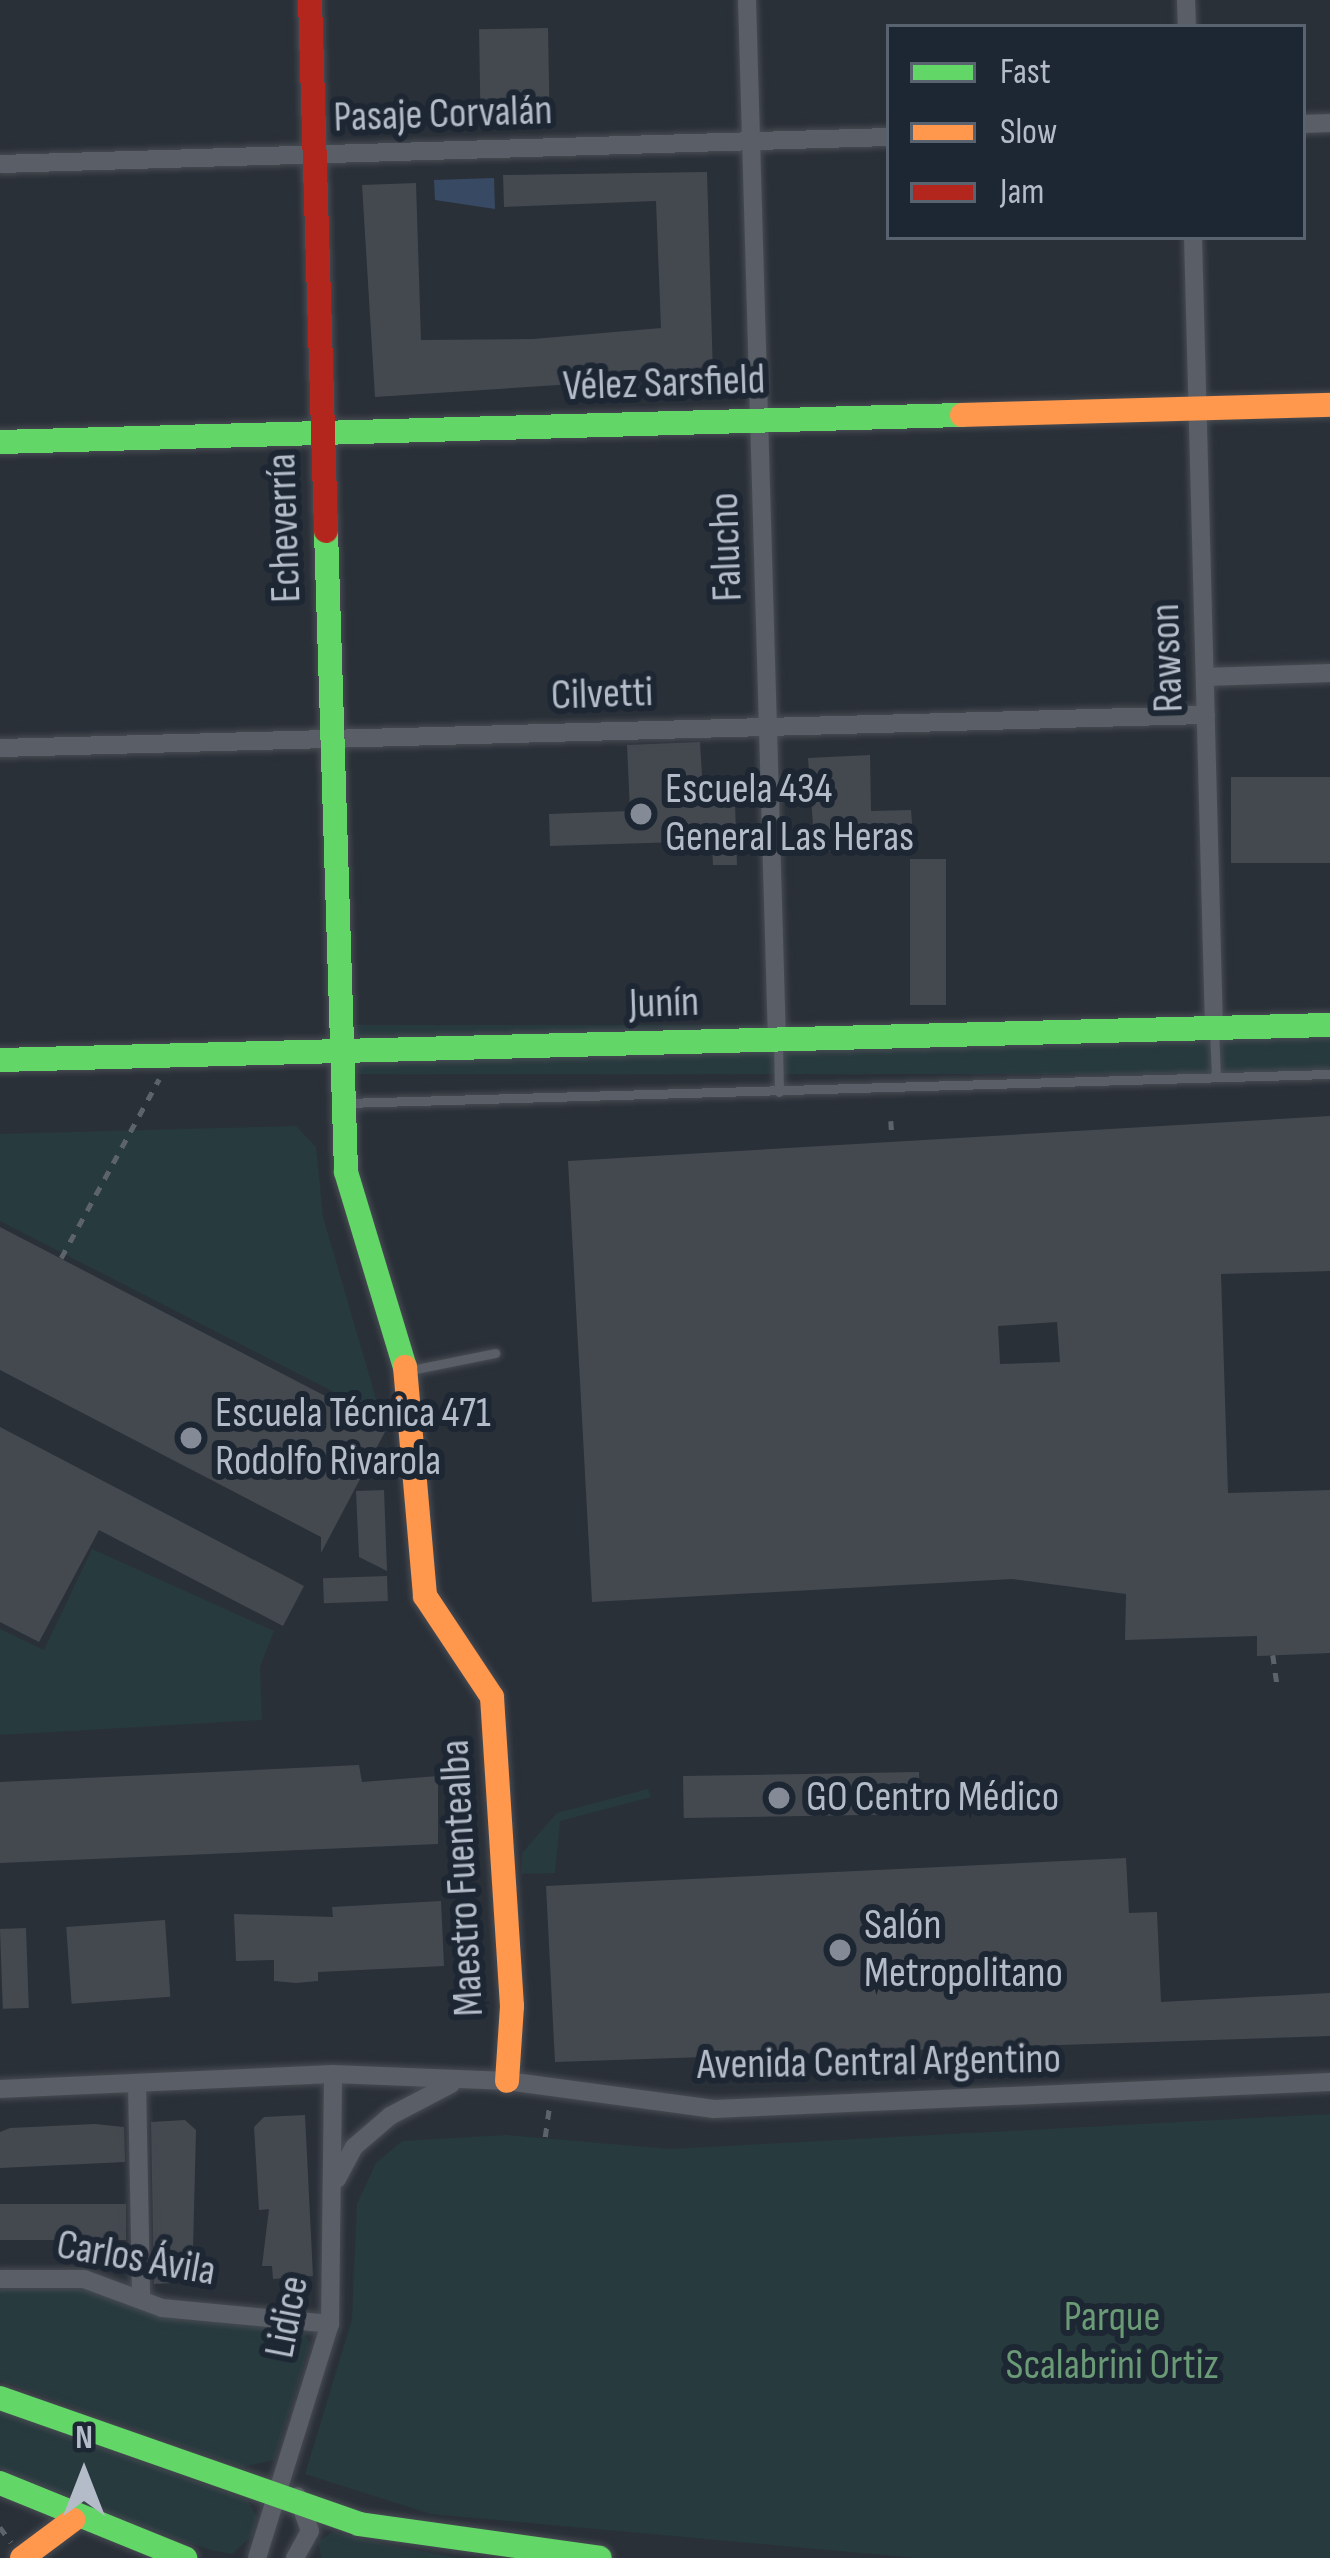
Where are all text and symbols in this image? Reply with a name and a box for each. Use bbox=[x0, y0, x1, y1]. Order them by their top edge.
legend bbox=[886, 24, 1306, 240]
text: Fast bbox=[1000, 51, 1051, 94]
street label: Pasaje Corvalán bbox=[333, 86, 553, 144]
text: Slow bbox=[1000, 111, 1057, 154]
text: Jam bbox=[1000, 171, 1044, 214]
street label: Vélez Sarsfield bbox=[562, 355, 766, 413]
street label: Echeverría bbox=[257, 453, 313, 603]
street label: Falucho bbox=[700, 492, 754, 602]
street label: Rawson bbox=[1141, 603, 1195, 713]
street label: Cilvetti bbox=[550, 668, 654, 722]
place label: Escuela 434 General Las Heras bbox=[665, 765, 914, 864]
marker: Escuela 434 General Las Heras bbox=[628, 801, 654, 827]
street label: Junín bbox=[628, 978, 700, 1030]
place label: Escuela Técnica 471 Rodolfo Rivarola bbox=[215, 1389, 491, 1488]
marker: Escuela Técnica 471 Rodolfo Rivarola bbox=[178, 1425, 204, 1451]
street label: Maestro Fuentealba bbox=[431, 1738, 495, 2018]
place label: GO Centro Médico bbox=[806, 1773, 1059, 1823]
marker: GO Centro Médico bbox=[763, 1782, 795, 1814]
place label: Salón Metropolitano bbox=[864, 1901, 1063, 2000]
marker: Salón Metropolitano bbox=[827, 1937, 853, 1963]
street label: Avenida Central Argentino bbox=[697, 2035, 1061, 2091]
street label: Carlos Ávila bbox=[53, 2220, 219, 2298]
street label: Lidice bbox=[255, 2272, 321, 2362]
park label: Parque Scalabrini Ortiz bbox=[1005, 2293, 1219, 2392]
north arrow bbox=[24, 2414, 144, 2534]
text: N bbox=[75, 2418, 93, 2458]

